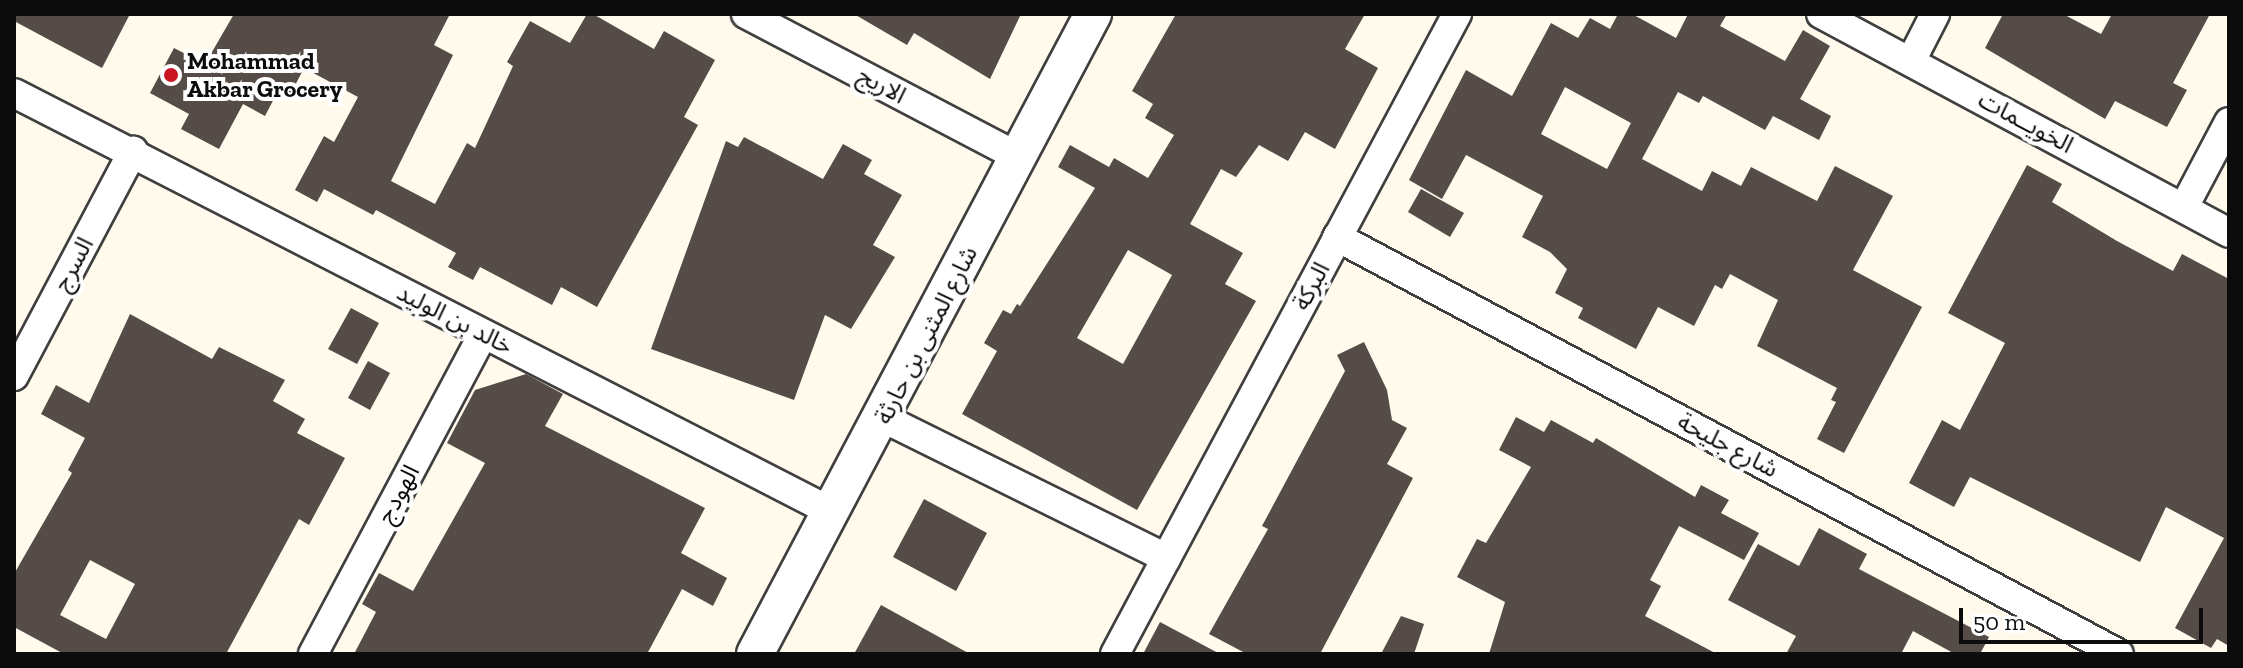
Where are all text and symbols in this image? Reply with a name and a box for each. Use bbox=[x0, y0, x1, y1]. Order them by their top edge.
place label: Mohammad Akbar Grocery bbox=[187, 47, 343, 103]
street label: الاريج bbox=[853, 60, 911, 110]
marker: Mohammad Akbar Grocery bbox=[162, 66, 180, 84]
street label: الخويــمات bbox=[1974, 85, 2078, 159]
street label: السرج bbox=[47, 232, 99, 296]
street label: شارع المثنى بن حارثة bbox=[869, 241, 983, 429]
street label: البركة bbox=[1286, 257, 1336, 315]
street label: خالد بن الوليد bbox=[392, 278, 518, 360]
street label: شارع جليحة bbox=[1673, 407, 1783, 483]
street label: الهودج bbox=[371, 460, 425, 528]
scale bar bbox=[1963, 592, 2207, 642]
text: 50 m bbox=[1973, 607, 2025, 636]

